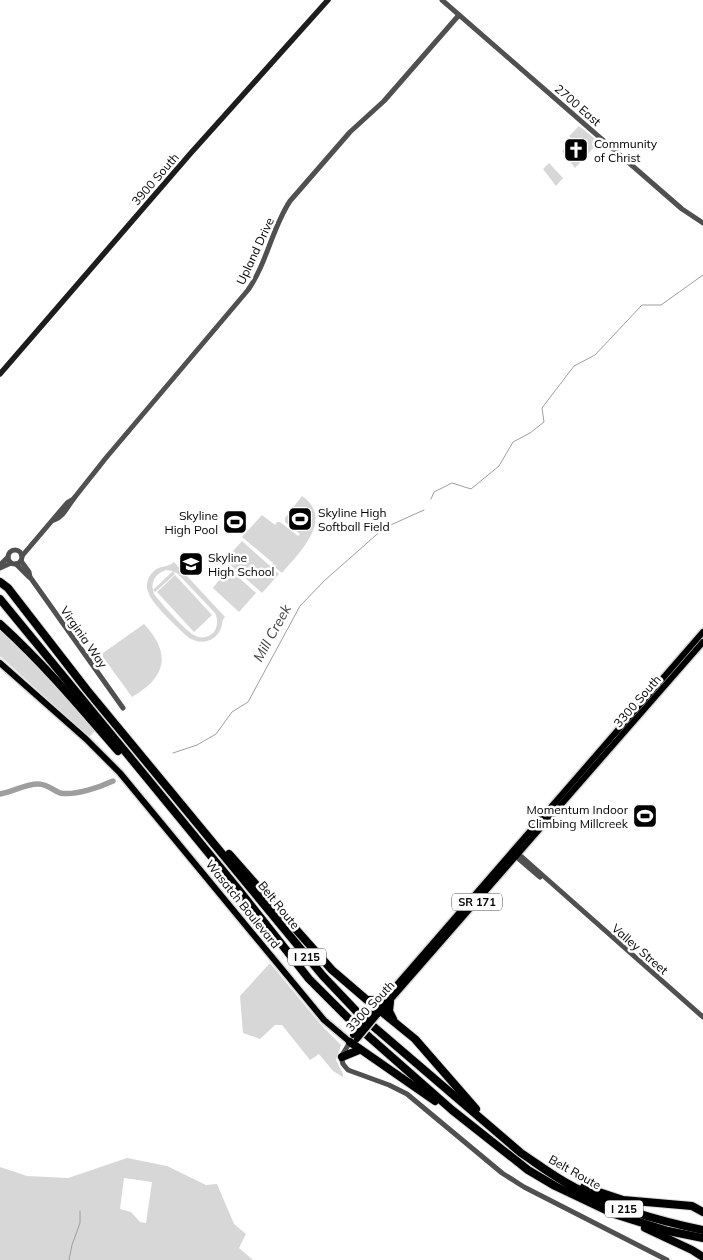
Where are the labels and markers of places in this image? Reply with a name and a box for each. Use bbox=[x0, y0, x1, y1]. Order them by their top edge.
place label: Community of Christ bbox=[594, 136, 658, 165]
church icon: Community of Christ bbox=[563, 137, 589, 163]
place label: Skyline High Softball Field bbox=[318, 505, 390, 534]
sports icon: Skyline High Softball Field bbox=[287, 506, 313, 532]
place label: Skyline High Pool bbox=[164, 508, 218, 537]
sports icon: Skyline High Pool bbox=[222, 509, 248, 535]
place label: Skyline High School bbox=[208, 550, 274, 579]
school or university icon: Skyline High School bbox=[178, 551, 204, 577]
place label: Momentum Indoor Climbing Millcreek bbox=[527, 802, 629, 831]
sports icon: Momentum Indoor Climbing Millcreek bbox=[632, 803, 658, 829]

